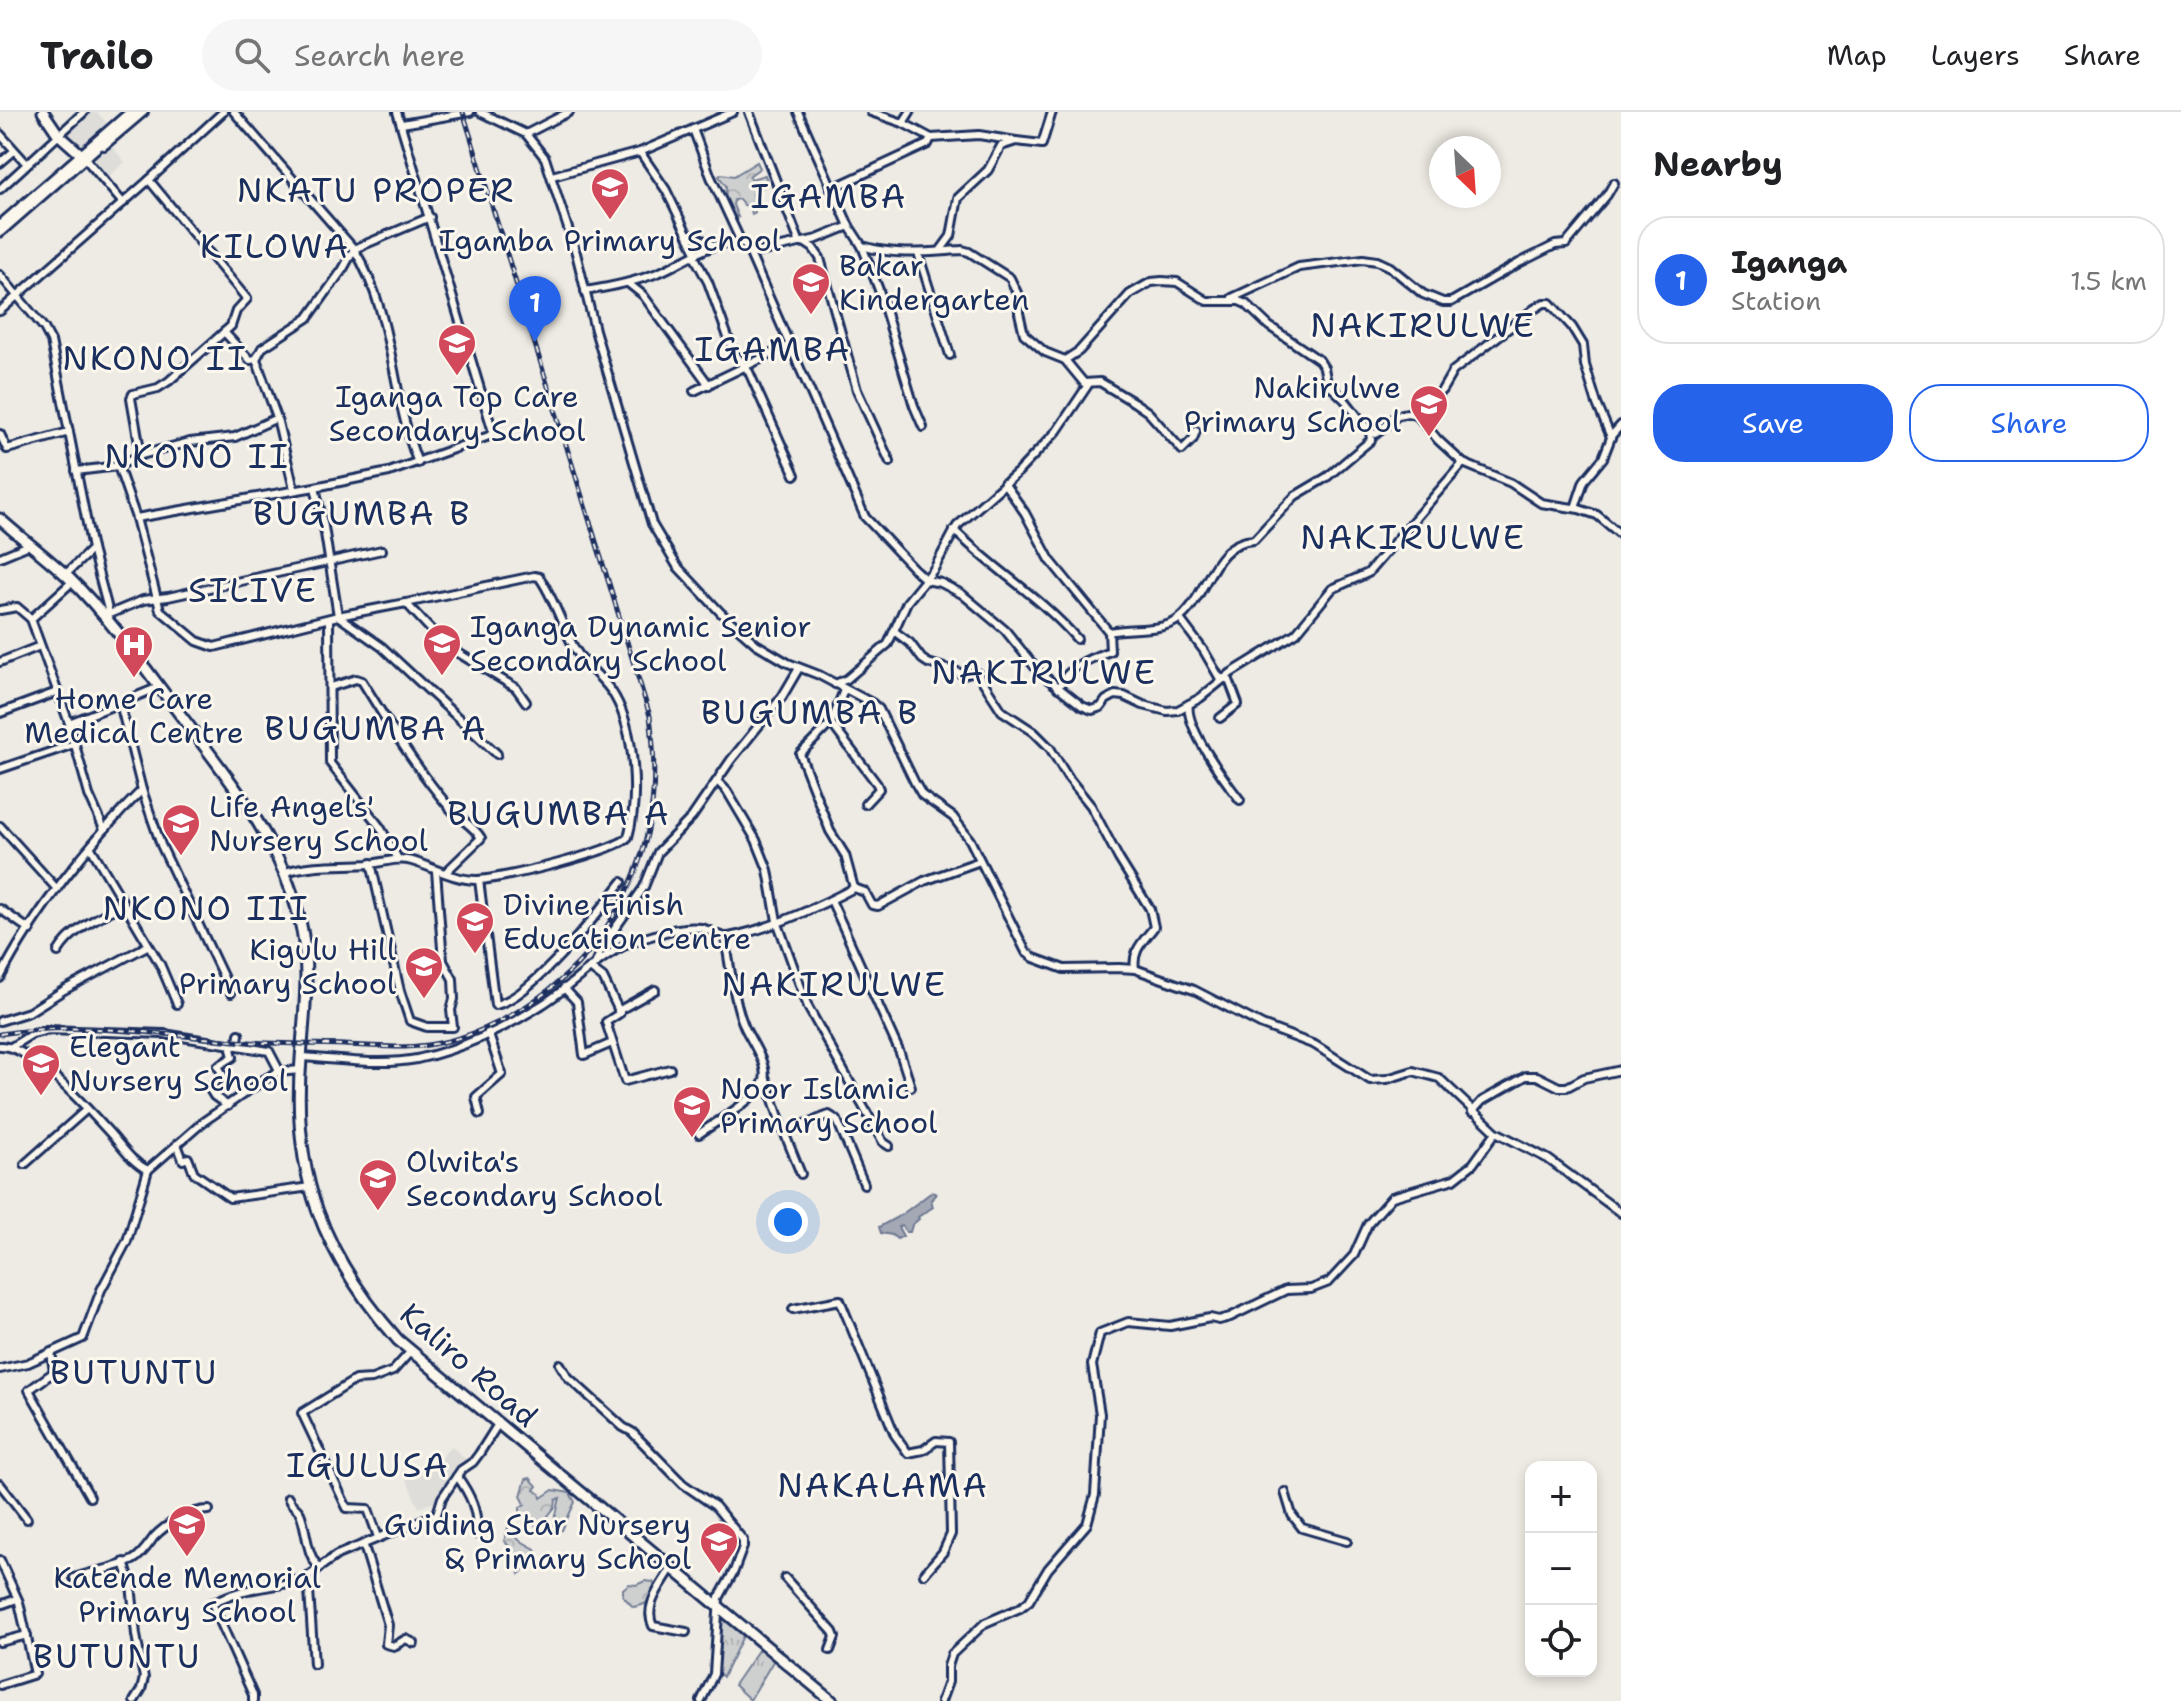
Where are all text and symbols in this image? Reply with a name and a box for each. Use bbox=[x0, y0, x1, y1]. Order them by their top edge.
search box bbox=[202, 19, 762, 91]
text: Trailo bbox=[40, 30, 154, 81]
icon: search bbox=[230, 33, 274, 77]
text: Search here bbox=[294, 35, 465, 76]
text: Map bbox=[1827, 36, 1887, 74]
text: Layers bbox=[1931, 36, 2020, 74]
text: Share bbox=[2064, 36, 2141, 74]
north arrow bbox=[1429, 136, 1501, 208]
text: Nearby bbox=[1653, 141, 1783, 187]
school or university icon: Igamba Primary School bbox=[589, 166, 631, 221]
district label: NKATU PROPER bbox=[237, 167, 515, 213]
district label: IGAMBA bbox=[750, 173, 908, 219]
place label: Igamba Primary School bbox=[439, 220, 781, 261]
district label: KILOWA bbox=[200, 223, 350, 269]
text: Iganga bbox=[1731, 242, 1847, 283]
place label: Bakar Kindergarten bbox=[839, 245, 1029, 320]
school or university icon: Bakar Kindergarten bbox=[790, 261, 832, 316]
text: 1 bbox=[1675, 263, 1687, 298]
text: 1.5 km bbox=[2070, 263, 2147, 298]
pin: 1 bbox=[509, 276, 561, 342]
text: Station bbox=[1731, 283, 1821, 318]
district label: NAKIRULWE bbox=[1310, 302, 1536, 348]
school or university icon: Iganga Top Care Secondary School bbox=[436, 322, 478, 377]
district label: IGAMBA bbox=[694, 326, 852, 372]
district label: NKONO II bbox=[62, 335, 248, 381]
place label: Nakirulwe Primary School bbox=[1184, 367, 1401, 442]
place label: Iganga Top Care Secondary School bbox=[329, 376, 585, 451]
school or university icon: Nakirulwe Primary School bbox=[1408, 383, 1450, 438]
button: Save bbox=[1653, 384, 1893, 462]
button: Share bbox=[1909, 384, 2149, 462]
district label: NKONO II bbox=[104, 433, 290, 479]
district label: BUGUMBA B bbox=[253, 490, 471, 536]
district label: NAKIRULWE bbox=[1300, 514, 1526, 560]
district label: SILIVE bbox=[188, 567, 318, 613]
place label: Iganga Dynamic Senior Secondary School bbox=[470, 606, 812, 681]
school or university icon: Iganga Dynamic Senior Secondary School bbox=[421, 622, 463, 677]
hospital icon: Home Care Medical Centre bbox=[113, 624, 155, 679]
district label: NAKIRULWE bbox=[931, 649, 1157, 695]
place label: Home Care Medical Centre bbox=[24, 678, 244, 753]
district label: BUGUMBA B bbox=[701, 689, 919, 735]
district label: BUGUMBA A bbox=[264, 705, 488, 751]
place label: Life Angels' Nursery School bbox=[209, 786, 428, 861]
district label: BUGUMBA A bbox=[447, 790, 671, 836]
school or university icon: Life Angels' Nursery School bbox=[160, 802, 202, 857]
place label: Divine Finish Education Centre bbox=[503, 884, 751, 959]
district label: NKONO III bbox=[102, 885, 310, 931]
school or university icon: Divine Finish Education Centre bbox=[454, 900, 496, 955]
place label: Kigulu Hill Primary School bbox=[179, 929, 396, 1004]
school or university icon: Kigulu Hill Primary School bbox=[403, 945, 445, 1000]
district label: NAKIRULWE bbox=[721, 961, 947, 1007]
place label: Elegant Nursery School bbox=[69, 1026, 288, 1101]
school or university icon: Elegant Nursery School bbox=[20, 1042, 62, 1097]
place label: Noor Islamic Primary School bbox=[720, 1068, 937, 1143]
school or university icon: Noor Islamic Primary School bbox=[671, 1084, 713, 1139]
place label: Olwita's Secondary School bbox=[406, 1141, 662, 1216]
school or university icon: Olwita's Secondary School bbox=[357, 1157, 399, 1212]
your location bbox=[768, 1202, 808, 1242]
street label: Kaliro Road bbox=[391, 1294, 547, 1436]
district label: BUTUNTU bbox=[50, 1349, 218, 1395]
district label: IGULUSA bbox=[286, 1442, 450, 1488]
map controls bbox=[1525, 1461, 1597, 1677]
button: + bbox=[1525, 1461, 1597, 1533]
district label: NAKALAMA bbox=[777, 1462, 989, 1508]
school or university icon: Katende Memorial Primary School bbox=[166, 1503, 208, 1558]
place label: Guiding Star Nursery & Primary School bbox=[384, 1504, 691, 1579]
school or university icon: Guiding Star Nursery & Primary School bbox=[698, 1520, 740, 1575]
button: − bbox=[1525, 1533, 1597, 1605]
place label: Katende Memorial Primary School bbox=[53, 1557, 321, 1632]
button: locate bbox=[1525, 1605, 1597, 1677]
district label: BUTUNTU bbox=[33, 1633, 201, 1679]

